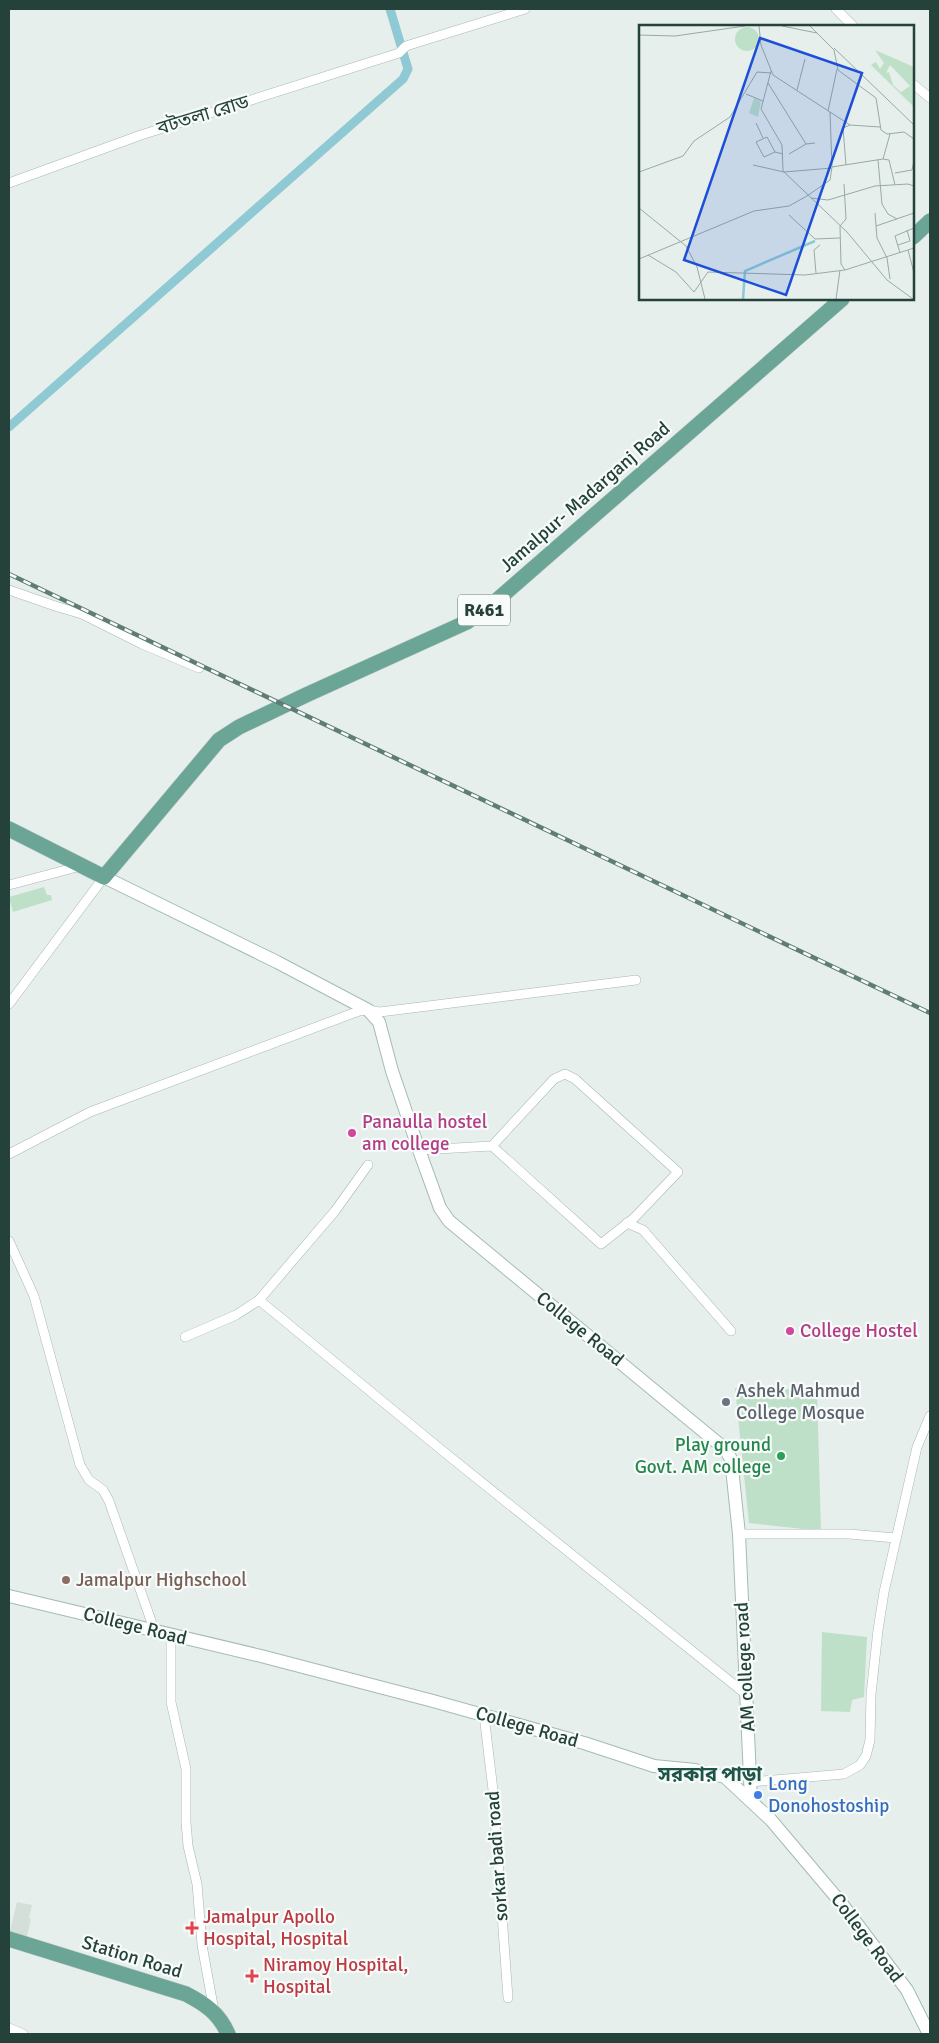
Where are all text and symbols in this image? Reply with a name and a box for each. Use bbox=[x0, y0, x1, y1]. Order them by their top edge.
inset map bbox=[639, 25, 914, 300]
street label: বটতলা রোড bbox=[153, 89, 252, 141]
street label: Jamalpur- Madarganj Road bbox=[495, 416, 675, 578]
road number: R461 bbox=[458, 594, 510, 626]
place label: Panaulla hostel am college bbox=[362, 1110, 487, 1156]
marker: Panaulla hostel am college bbox=[346, 1127, 358, 1139]
street label: College Road bbox=[531, 1286, 629, 1372]
place label: College Hostel bbox=[800, 1319, 918, 1343]
marker: College Hostel bbox=[784, 1325, 796, 1337]
place label: Ashek Mahmud College Mosque bbox=[736, 1379, 865, 1425]
marker: Ashek Mahmud College Mosque bbox=[720, 1396, 732, 1408]
place label: Play ground Govt. AM college bbox=[635, 1433, 771, 1479]
marker: Play ground Govt. AM college bbox=[775, 1450, 787, 1462]
place label: Jamalpur Highschool bbox=[76, 1568, 247, 1592]
marker: Jamalpur Highschool bbox=[60, 1574, 72, 1586]
street label: AM college road bbox=[730, 1601, 760, 1733]
street label: College Road bbox=[81, 1602, 189, 1650]
street label: College Road bbox=[473, 1701, 581, 1753]
district label: সরকার পাড়া bbox=[657, 1762, 762, 1787]
place label: Long Donohostoship bbox=[768, 1772, 889, 1818]
marker: Long Donohostoship bbox=[752, 1789, 764, 1801]
street label: sorkar badi road bbox=[480, 1790, 514, 1922]
street label: College Road bbox=[826, 1889, 908, 1987]
place label: Jamalpur Apollo Hospital, Hospital bbox=[203, 1905, 348, 1951]
marker: Jamalpur Apollo Hospital, Hospital bbox=[185, 1921, 199, 1935]
street label: Station Road bbox=[79, 1930, 185, 1984]
place label: Niramoy Hospital, Hospital bbox=[263, 1953, 408, 1999]
marker: Niramoy Hospital, Hospital bbox=[245, 1969, 259, 1983]

